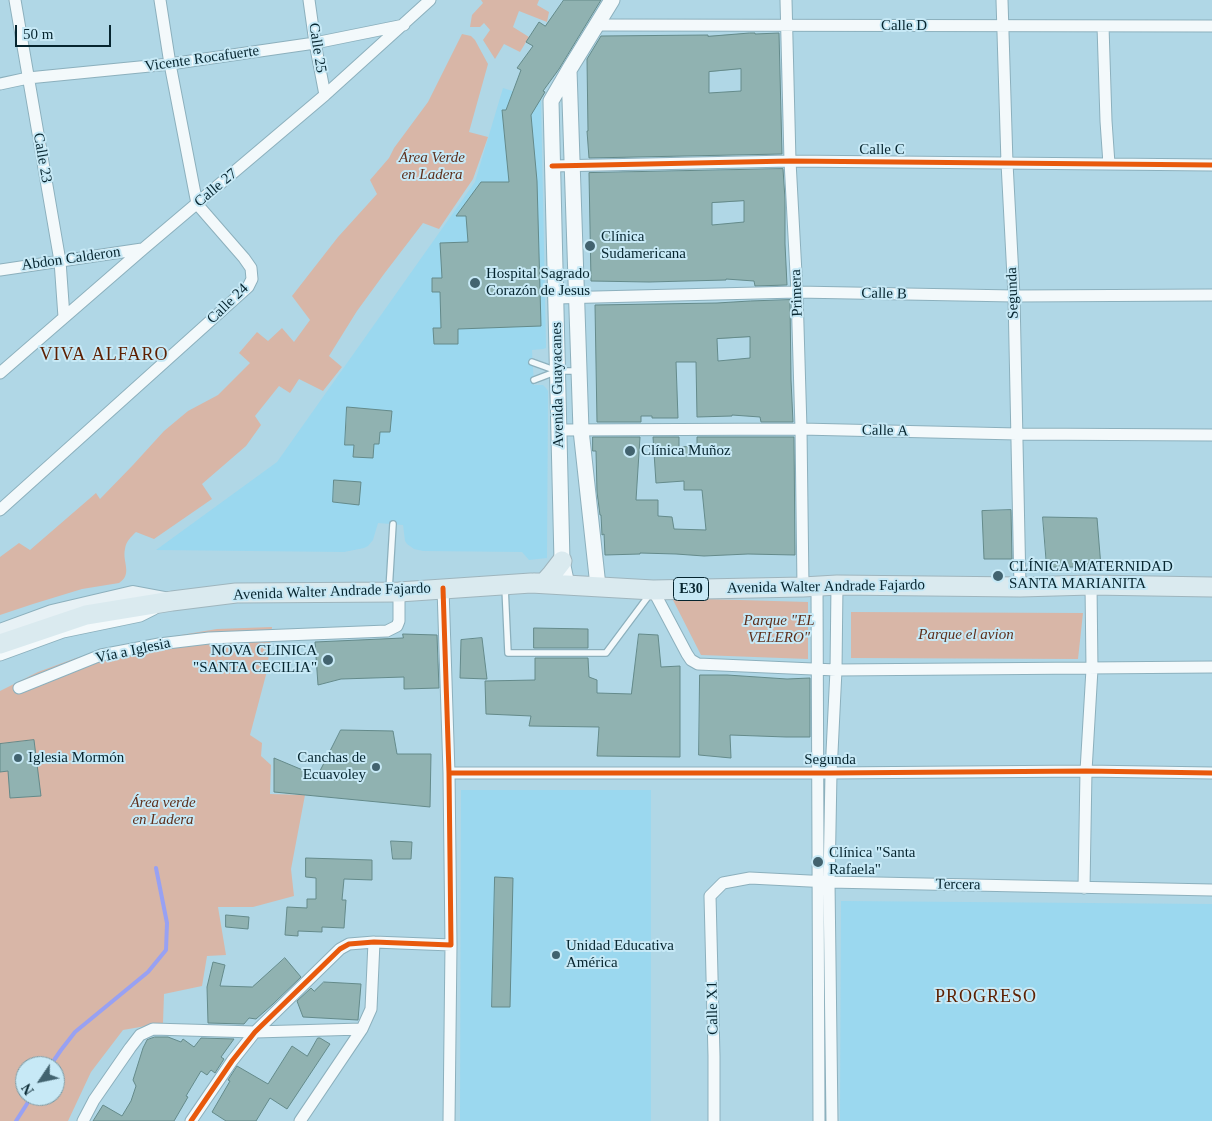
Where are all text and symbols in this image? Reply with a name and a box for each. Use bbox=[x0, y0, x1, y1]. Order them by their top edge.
scale bar bbox=[18, 15, 114, 47]
street label: Calle D bbox=[881, 17, 927, 35]
street label: Calle 25 bbox=[304, 22, 330, 74]
text: 50 m bbox=[23, 26, 53, 42]
street label: Vicente Rocafuerte bbox=[144, 42, 260, 76]
street label: Calle 23 bbox=[29, 132, 55, 184]
street label: Calle C bbox=[859, 141, 905, 159]
park label: Área Verde en Ladera bbox=[399, 149, 465, 184]
street label: Calle 27 bbox=[191, 165, 241, 211]
place label: Clínica Sudamericana bbox=[601, 228, 686, 263]
marker: Clínica Sudamericana bbox=[583, 239, 597, 253]
street label: Abdon Calderon bbox=[20, 243, 122, 275]
place label: Hospital Sagrado Corazón de Jesus bbox=[486, 265, 590, 300]
street label: Segunda bbox=[1003, 267, 1023, 319]
street label: Primera bbox=[787, 269, 807, 317]
marker: Hospital Sagrado Corazón de Jesus bbox=[468, 276, 482, 290]
street label: Calle 24 bbox=[204, 280, 252, 328]
street label: Calle B bbox=[861, 285, 907, 303]
street label: Avenida Guayacanes bbox=[548, 322, 568, 448]
district label: VIVA ALFARO bbox=[38, 344, 170, 366]
street label: Calle A bbox=[862, 422, 908, 440]
place label: Clínica Muñoz bbox=[641, 442, 731, 460]
marker: Clínica Muñoz bbox=[623, 444, 637, 458]
place label: CLÍNICA MATERNIDAD SANTA MARIANITA bbox=[1009, 558, 1173, 593]
marker: CLÍNICA MATERNIDAD SANTA MARIANITA bbox=[991, 569, 1005, 583]
street label: Avenida Walter Andrade Fajardo bbox=[727, 576, 925, 598]
road number: E30 bbox=[674, 578, 708, 600]
street label: Avenida Walter Andrade Fajardo bbox=[233, 580, 431, 604]
park label: Parque "EL VELERO" bbox=[743, 612, 815, 647]
park label: Parque el avion bbox=[918, 626, 1014, 644]
street label: Vía a Iglesia bbox=[94, 634, 172, 668]
place label: NOVA CLINICA "SANTA CECILIA" bbox=[193, 642, 317, 677]
marker: NOVA CLINICA "SANTA CECILIA" bbox=[321, 653, 335, 667]
place label: Iglesia Mormón bbox=[28, 749, 124, 767]
place label: Canchas de Ecuavoley bbox=[297, 749, 366, 784]
street label: Segunda bbox=[804, 751, 856, 769]
marker: Iglesia Mormón bbox=[12, 752, 24, 764]
marker: Canchas de Ecuavoley bbox=[370, 761, 382, 773]
park label: Área verde en Ladera bbox=[130, 794, 196, 829]
place label: Clínica "Santa Rafaela" bbox=[829, 844, 916, 879]
marker: Clínica "Santa Rafaela" bbox=[811, 855, 825, 869]
street label: Tercera bbox=[935, 876, 981, 894]
place label: Unidad Educativa América bbox=[566, 937, 674, 972]
marker: Unidad Educativa América bbox=[550, 949, 562, 961]
street label: Calle X1 bbox=[704, 981, 722, 1035]
district label: PROGRESO bbox=[934, 986, 1038, 1008]
north arrow bbox=[15, 1056, 65, 1106]
text: N bbox=[19, 1081, 37, 1097]

